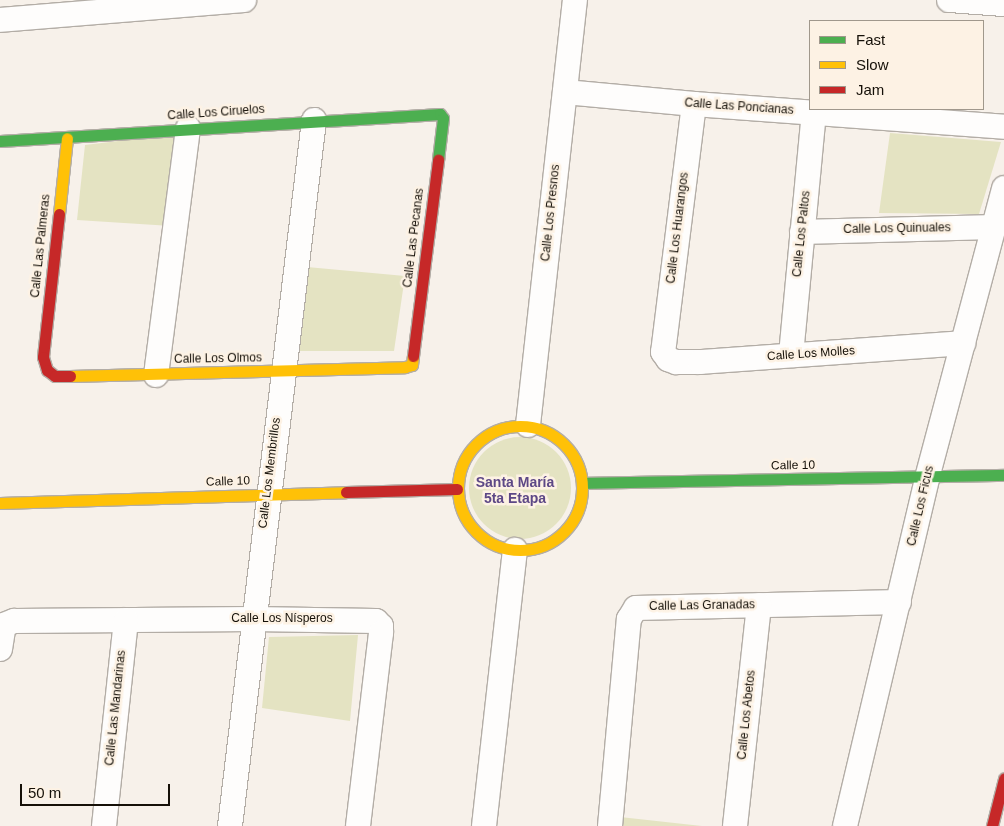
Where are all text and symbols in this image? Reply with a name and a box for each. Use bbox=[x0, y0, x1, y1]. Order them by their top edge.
legend bbox=[809, 20, 984, 110]
text: Fast bbox=[856, 31, 885, 48]
text: Slow bbox=[856, 56, 889, 73]
text: Jam bbox=[856, 81, 884, 98]
street label: Calle Las Poncianas bbox=[684, 96, 794, 118]
street label: Calle Los Ciruelos bbox=[167, 102, 265, 124]
street label: Calle Los Presnos bbox=[539, 164, 563, 262]
street label: Calle Los Huarangos bbox=[664, 172, 692, 284]
street label: Calle Las Pecanas bbox=[401, 187, 427, 289]
street label: Calle Los Paltos bbox=[790, 190, 814, 278]
street label: Calle Las Palmeras bbox=[28, 194, 54, 298]
street label: Calle Los Quinuales bbox=[843, 221, 951, 237]
street label: Calle Los Molles bbox=[767, 344, 855, 364]
street label: Calle Los Olmos bbox=[174, 351, 262, 367]
street label: Calle Los Membrillos bbox=[256, 417, 284, 529]
street label: Calle 10 bbox=[771, 458, 815, 474]
street label: Calle Los Ficus bbox=[905, 464, 937, 548]
street label: Calle 10 bbox=[206, 474, 250, 490]
district label: Santa María 5ta Etapa bbox=[476, 474, 554, 507]
street label: Calle Las Granadas bbox=[649, 598, 755, 614]
street label: Calle Los Nísperos bbox=[231, 612, 333, 626]
street label: Calle Las Mandarinas bbox=[103, 650, 129, 766]
street label: Calle Los Abetos bbox=[735, 669, 759, 761]
scale bar bbox=[22, 774, 172, 806]
text: 50 m bbox=[28, 784, 61, 801]

